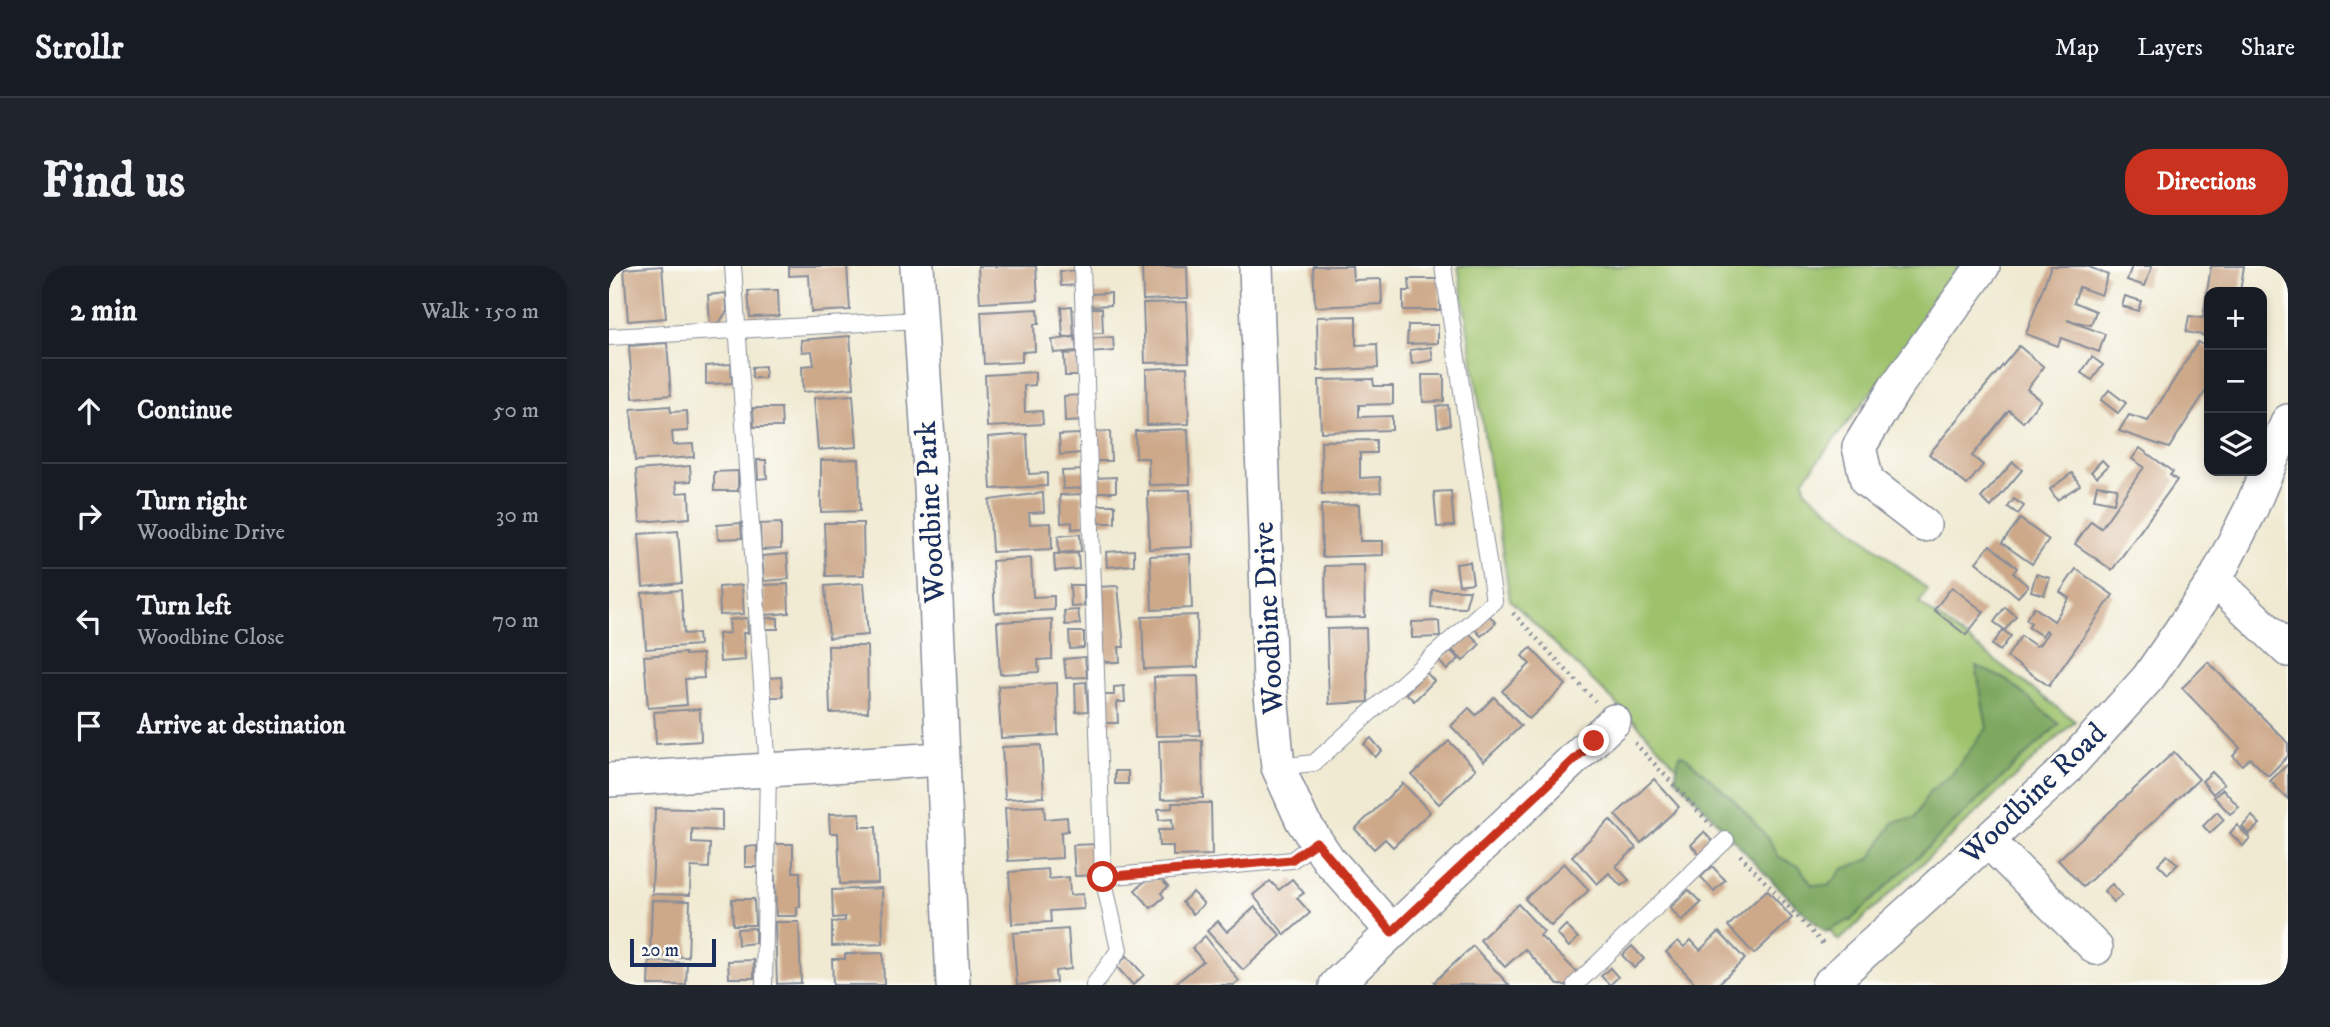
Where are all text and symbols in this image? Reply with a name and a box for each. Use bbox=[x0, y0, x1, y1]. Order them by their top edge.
text: Strollr bbox=[35, 28, 123, 69]
text: Map bbox=[2055, 33, 2099, 63]
text: Layers bbox=[2137, 33, 2203, 63]
text: Share bbox=[2241, 33, 2295, 63]
button: Directions bbox=[2125, 149, 2288, 215]
text: Find us bbox=[42, 151, 185, 213]
map controls bbox=[2204, 287, 2267, 476]
button: + bbox=[2204, 287, 2267, 350]
text: 2 min bbox=[70, 293, 137, 330]
text: Walk · 150 m bbox=[422, 297, 539, 326]
button: − bbox=[2204, 350, 2267, 413]
icon: ahead bbox=[70, 392, 108, 430]
text: Continue bbox=[137, 394, 232, 427]
text: 50 m bbox=[493, 396, 539, 425]
button: layers bbox=[2204, 413, 2267, 476]
street label: Woodbine Park bbox=[908, 420, 954, 605]
text: Turn right bbox=[137, 485, 247, 518]
icon: right bbox=[70, 497, 108, 535]
text: 30 m bbox=[496, 501, 539, 530]
text: Woodbine Drive bbox=[137, 518, 285, 547]
street label: Woodbine Drive bbox=[1245, 521, 1293, 716]
text: Turn left bbox=[137, 590, 231, 623]
icon: left bbox=[70, 602, 108, 640]
text: 70 m bbox=[492, 606, 539, 635]
text: Woodbine Close bbox=[137, 623, 284, 652]
icon: arrive bbox=[70, 707, 108, 745]
text: Arrive at destination bbox=[137, 709, 346, 742]
street label: Woodbine Road bbox=[1953, 715, 2115, 873]
route end bbox=[1578, 725, 1609, 756]
route start bbox=[1087, 861, 1118, 892]
scale bar bbox=[630, 936, 716, 968]
text: 20 m bbox=[641, 939, 679, 962]

